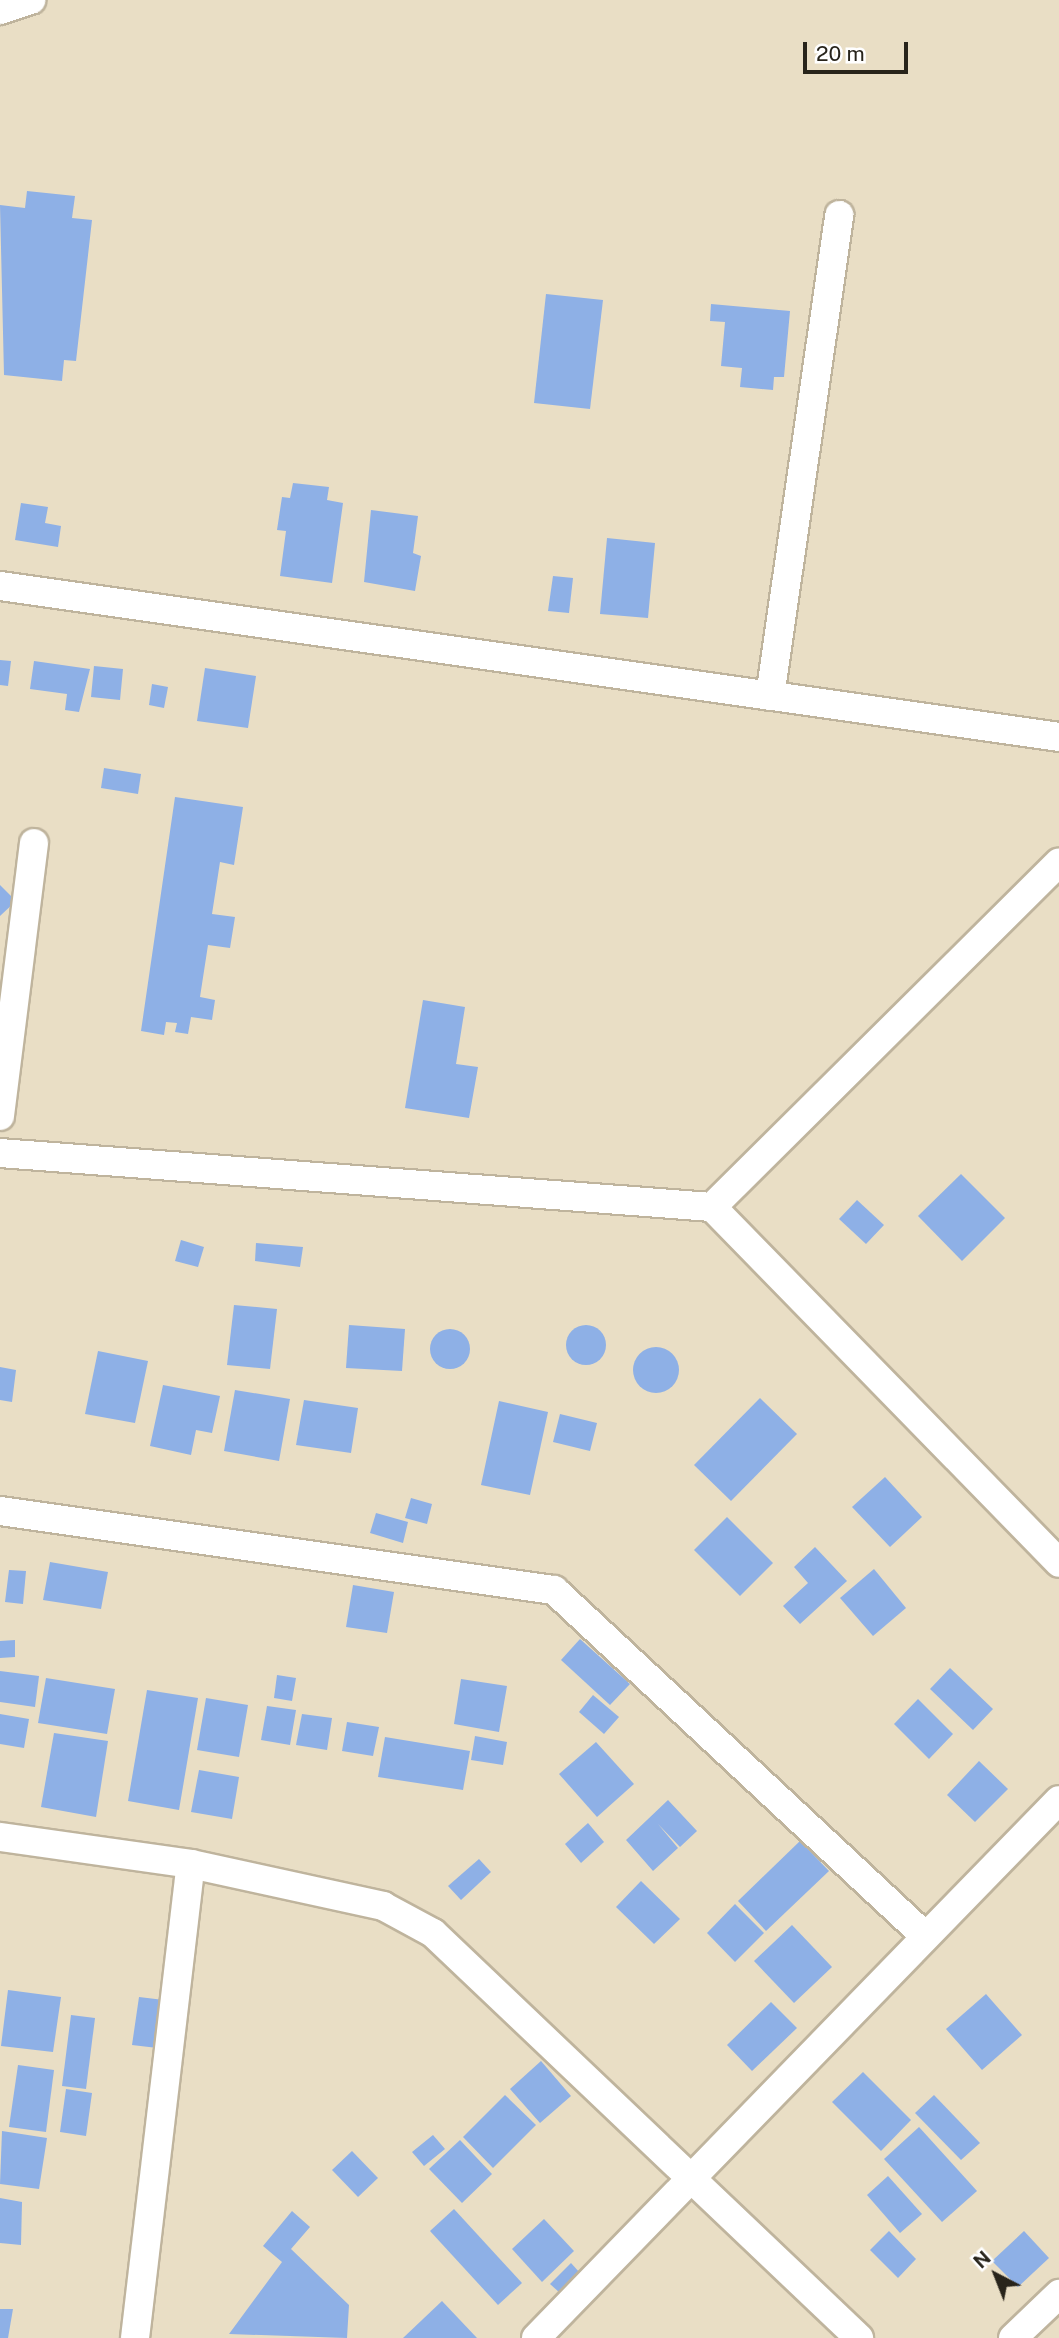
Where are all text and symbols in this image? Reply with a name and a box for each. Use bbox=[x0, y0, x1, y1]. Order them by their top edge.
scale bar bbox=[807, 28, 912, 72]
text: 20 m bbox=[816, 41, 865, 66]
north arrow bbox=[961, 2240, 1031, 2310]
text: N bbox=[969, 2246, 995, 2273]

